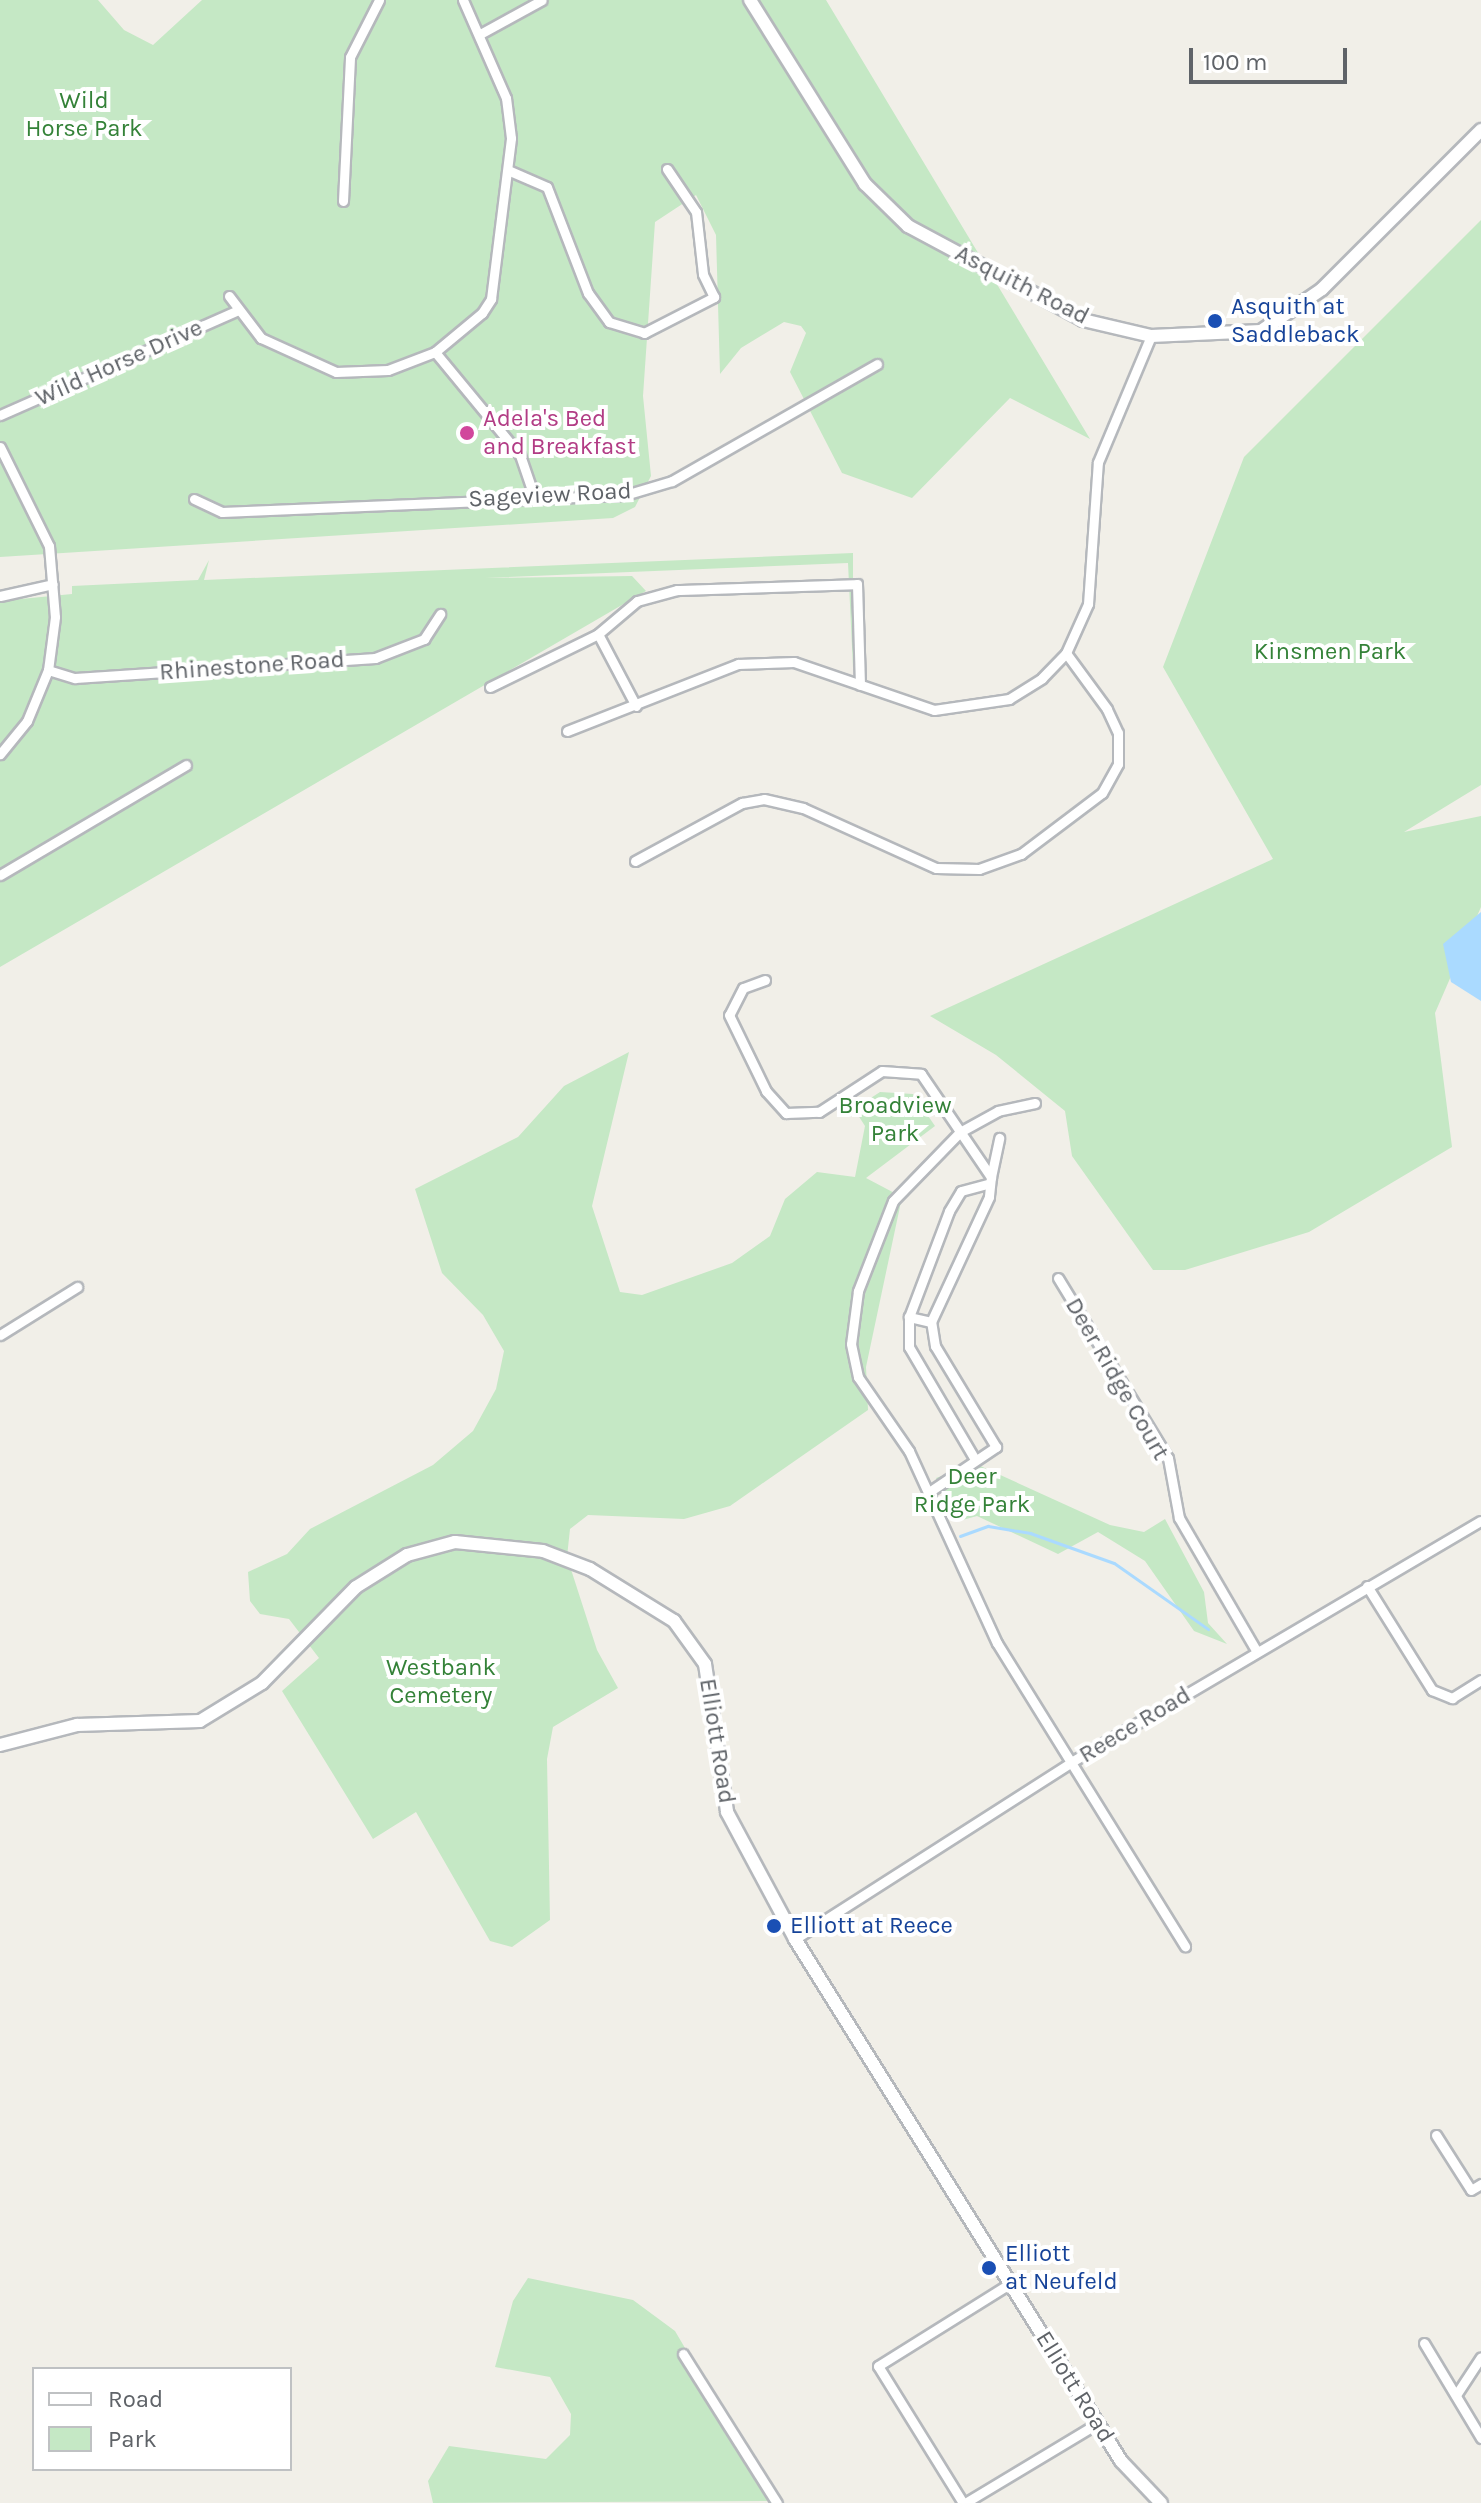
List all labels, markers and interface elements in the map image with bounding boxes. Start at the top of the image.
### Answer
scale bar [1193,32,1351,82]
text: 100 m [1203,48,1268,76]
park label: Wild Horse Park [25,87,143,143]
street label: Asquith Road [950,239,1094,331]
place label: Asquith at Saddleback [1231,293,1360,349]
marker: Asquith at Saddleback [1206,312,1224,330]
street label: Wild Horse Drive [31,313,207,413]
place label: Adela's Bed and Breakfast [483,405,636,461]
marker: Adela's Bed and Breakfast [458,424,476,442]
street label: Sageview Road [468,476,632,514]
park label: Kinsmen Park [1254,638,1406,666]
street label: Rhinestone Road [158,645,346,687]
park label: Broadview Park [838,1092,952,1148]
street label: Deer Ridge Court [1059,1293,1175,1465]
park label: Deer Ridge Park [914,1463,1030,1519]
park label: Westbank Cemetery [386,1654,496,1710]
street label: Elliott Road [693,1676,741,1806]
street label: Reece Road [1074,1680,1196,1770]
place label: Elliott at Reece [790,1912,953,1940]
marker: Elliott at Reece [765,1917,783,1935]
place label: Elliott at Neufeld [1005,2240,1118,2296]
marker: Elliott at Neufeld [980,2259,998,2277]
street label: Elliott Road [1029,2326,1121,2448]
legend [32,2367,292,2471]
text: Road [108,2385,163,2413]
text: Park [108,2425,157,2453]

